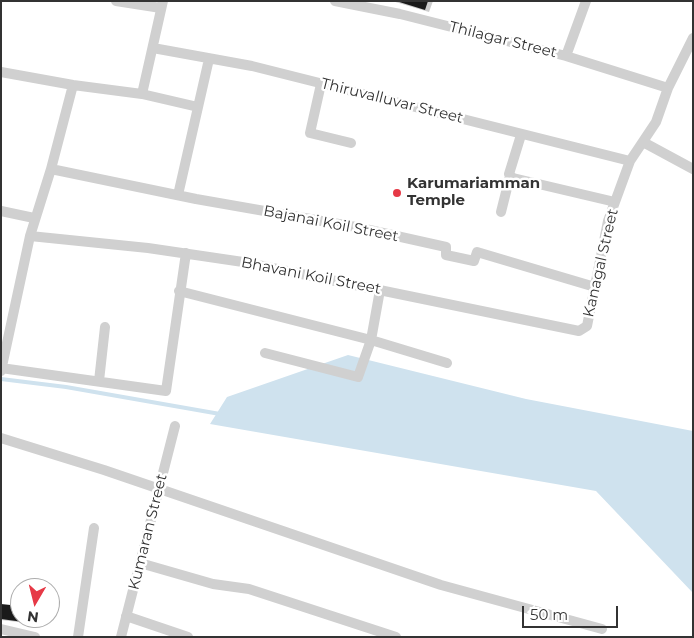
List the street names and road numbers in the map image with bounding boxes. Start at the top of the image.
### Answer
street label: Thilagar Street [447,18,559,62]
street label: Thiruvalluvar Street [319,75,465,127]
street label: Bajanai Koil Street [262,202,400,246]
street label: Kanagal Street [580,207,622,319]
street label: Bhavani Koil Street [240,254,382,298]
street label: Kumaran Street [125,472,171,592]

